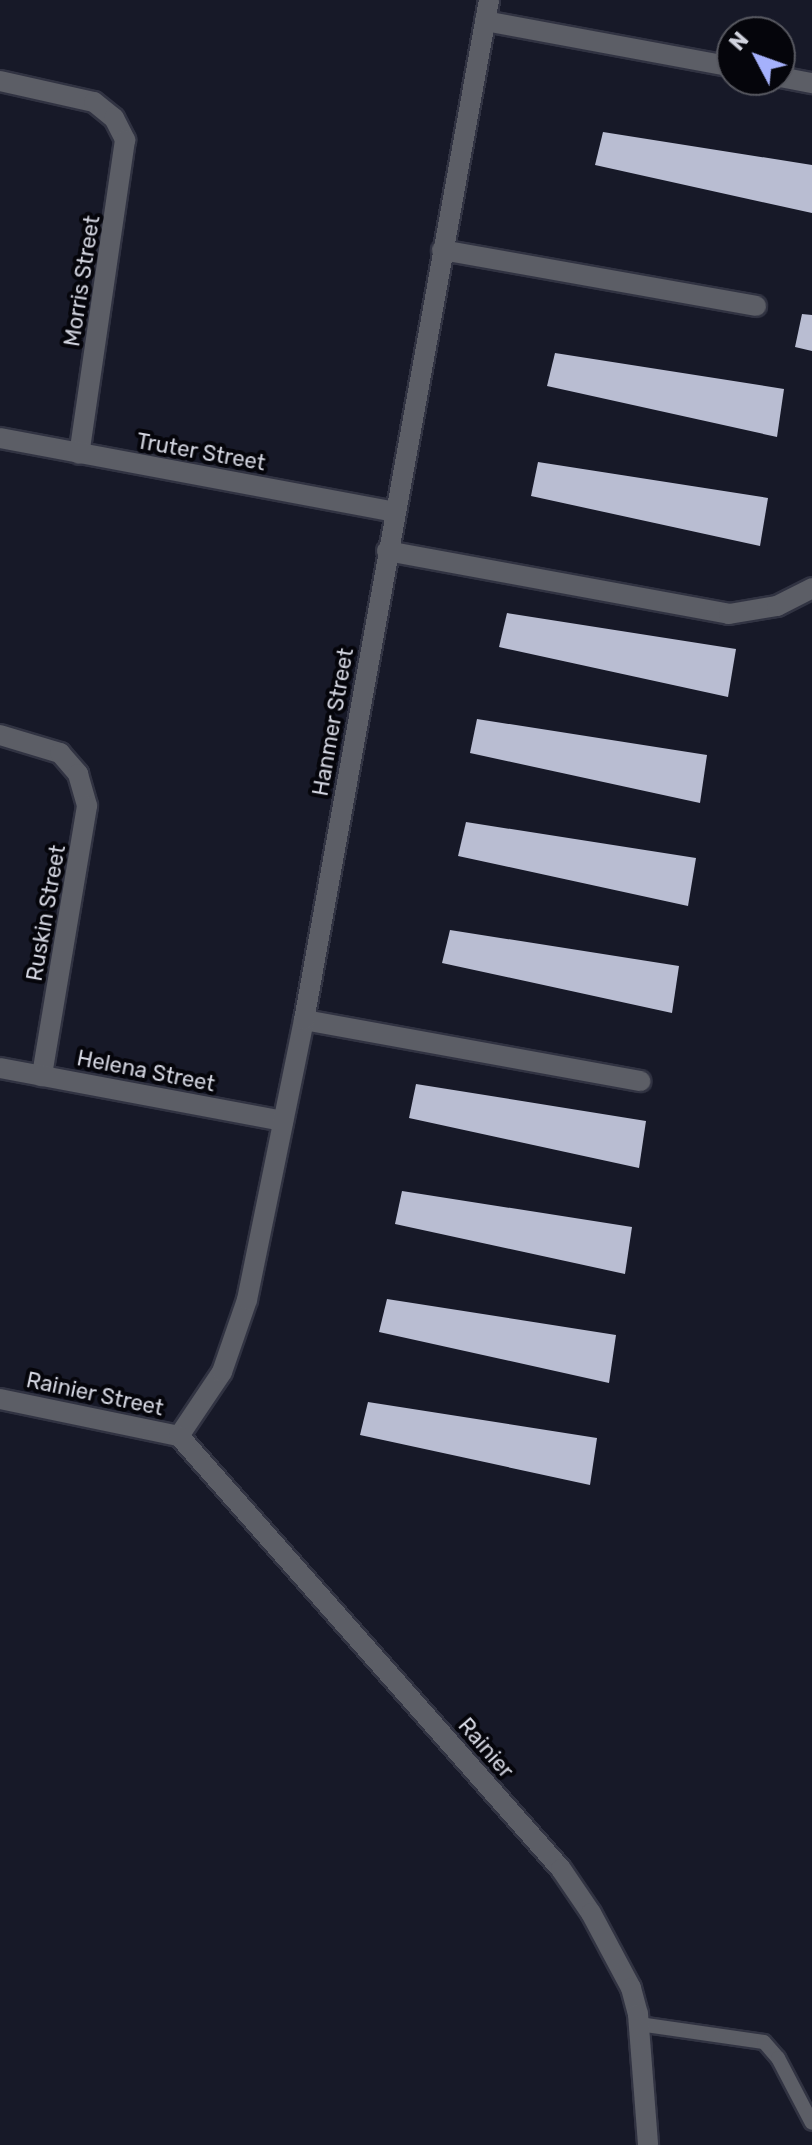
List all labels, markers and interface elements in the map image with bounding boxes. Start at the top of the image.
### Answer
north arrow [716,16,796,96]
text: N [724,26,754,56]
street label: Morris Street [59,214,105,348]
street label: Truter Street [134,428,268,476]
street label: Hanmer Street [307,646,359,798]
street label: Ruskin Street [21,843,71,983]
street label: Helena Street [75,1045,217,1097]
street label: Rainier Street [24,1367,166,1421]
street label: Rainier [453,1712,519,1784]

